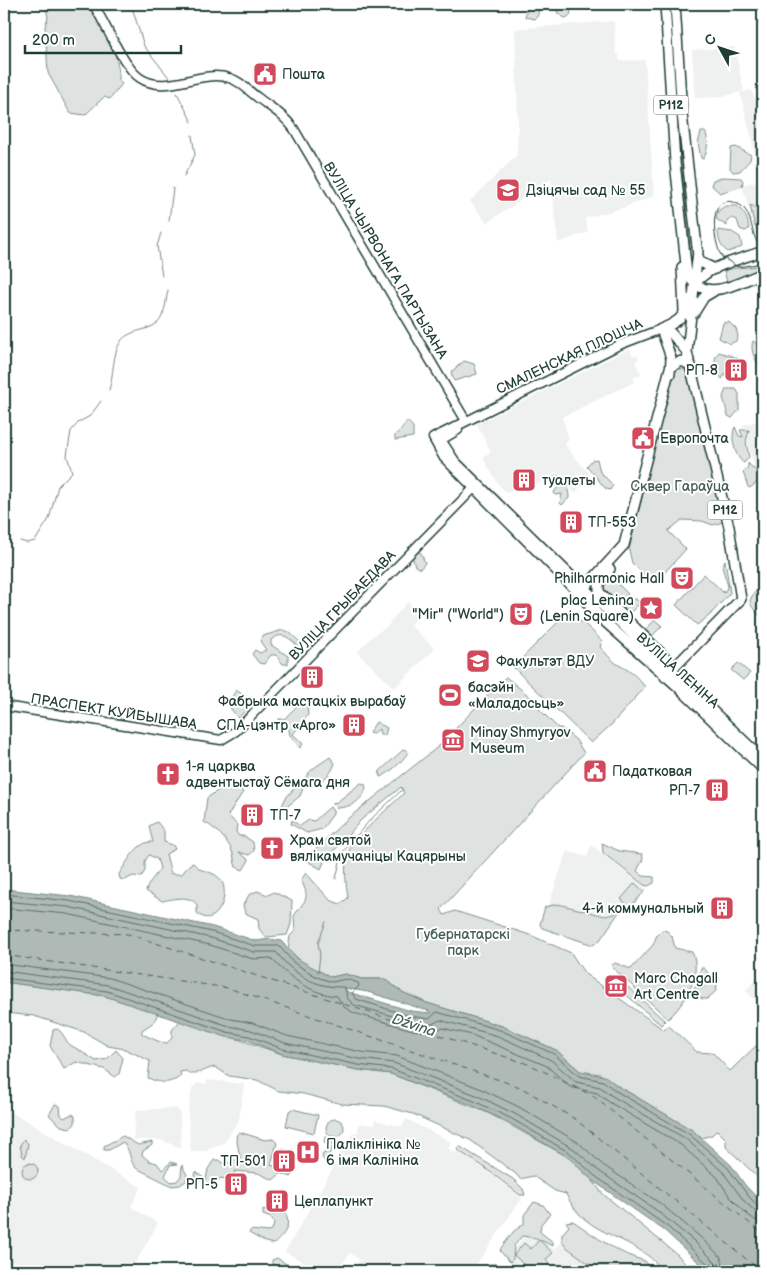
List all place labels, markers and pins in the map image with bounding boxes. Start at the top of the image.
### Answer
public building icon: Пошта [252,61,278,87]
place label: Пошта [282,66,326,83]
school or university icon: Дзіцячы сад № 55 [495,177,521,203]
place label: Дзіцячы сад № 55 [526,182,645,199]
building icon: РП-8 [723,357,749,383]
place label: РП-8 [685,362,718,379]
public building icon: Европочта [630,425,656,451]
place label: Европочта [660,430,730,447]
building icon: туалеты [511,467,537,493]
place label: туалеты [542,472,596,489]
building icon: ТП-553 [558,509,584,535]
place label: ТП-553 [588,514,636,531]
theatre icon: Philharmonic Hall [669,565,695,591]
place label: Philharmonic Hall [554,570,664,587]
place label: plac Lenina (Lenin Square) [540,592,634,625]
place icon: plac Lenina (Lenin Square) [638,595,664,621]
theatre icon: "Mir" ("World") [508,601,534,627]
place label: "Mir" ("World") [412,606,504,623]
school or university icon: Факультэт ВДУ [465,648,491,674]
place label: Факультэт ВДУ [496,653,594,670]
building icon: Фабрыка мастацкіх вырабаў [299,664,325,690]
place label: басэйн «Маладосьць» [468,679,564,712]
sports icon: басэйн «Маладосьць» [437,682,463,708]
place label: Фабрыка мастацкіх вырабаў [218,693,407,710]
building icon: СПА-цэнтр «Арго» [341,712,367,738]
place label: СПА-цэнтр «Арго» [217,717,336,734]
place label: Minay Shmyryov Museum [470,724,571,757]
museum icon: Minay Shmyryov Museum [440,727,466,753]
place label: 1-я царква адвентыстаў Сёмага дня [186,758,350,791]
public building icon: Падатковая [582,758,608,784]
church icon: 1-я царква адвентыстаў Сёмага дня [155,761,181,787]
place label: Падатковая [612,763,692,780]
building icon: РП-7 [704,777,730,803]
place label: РП-7 [669,782,700,799]
building icon: ТП-7 [239,802,265,828]
place label: ТП-7 [270,807,301,824]
place label: Храм святой вялікамучаніцы Кацярыны [290,832,466,865]
church icon: Храм святой вялікамучаніцы Кацярыны [259,835,285,861]
building icon: 4-й коммунальный [709,895,735,921]
place label: 4-й коммунальный [582,900,704,917]
place label: Marc Chagall Art Centre [634,970,718,1003]
museum icon: Marc Chagall Art Centre [603,973,629,999]
place label: Паліклініка № 6 імя Калініна [326,1136,421,1169]
hospital icon: Паліклініка № 6 імя Калініна [295,1139,321,1165]
building icon: ТП-501 [271,1148,297,1174]
place label: ТП-501 [221,1153,266,1170]
building icon: РП-5 [223,1171,249,1197]
place label: РП-5 [186,1176,218,1193]
building icon: Цеплапункт [264,1188,290,1214]
place label: Цеплапункт [294,1193,374,1210]

